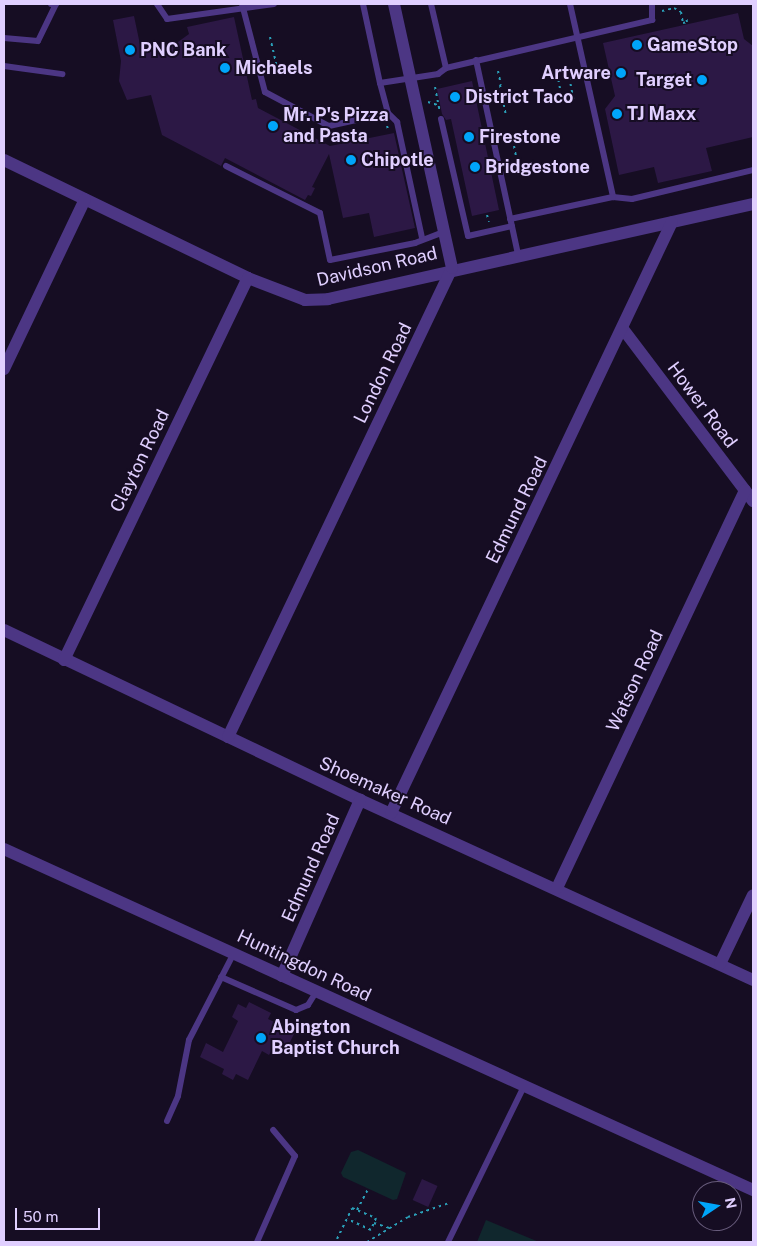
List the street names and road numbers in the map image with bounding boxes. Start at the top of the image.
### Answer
street label: Davidson Road [315,243,439,291]
street label: London Road [349,319,417,427]
street label: Hower Road [663,358,741,452]
street label: Clayton Road [106,406,174,516]
street label: Edmund Road [482,453,552,567]
street label: Watson Road [602,627,668,735]
street label: Shoemaker Road [316,752,454,830]
street label: Edmund Road [278,811,344,925]
street label: Huntingdon Road [233,925,375,1007]

